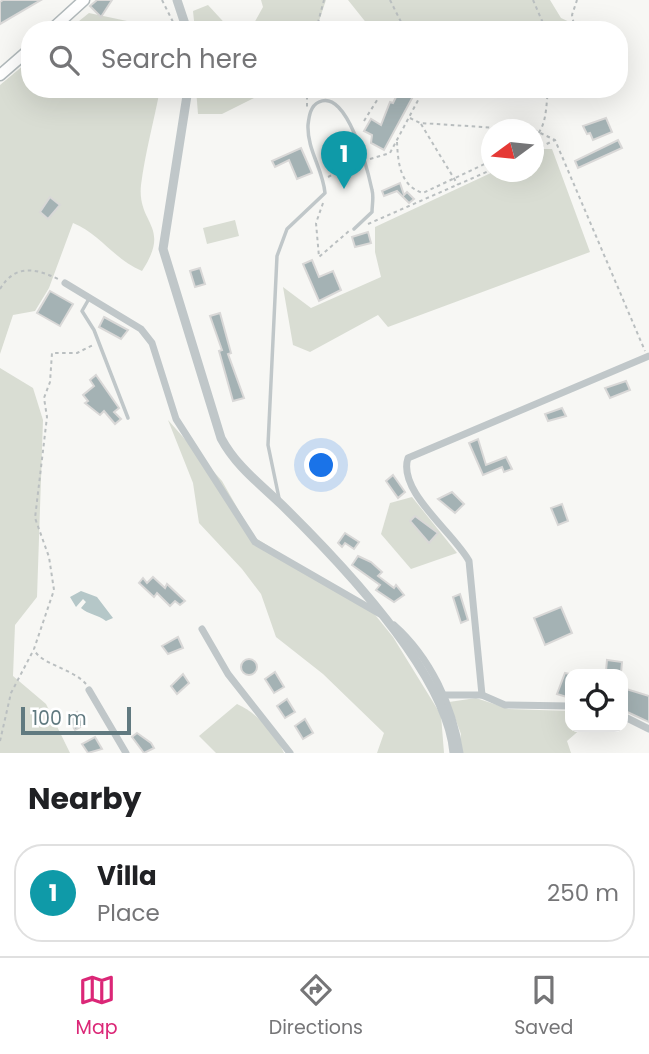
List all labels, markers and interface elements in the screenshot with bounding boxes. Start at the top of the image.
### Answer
search box [21,21,628,98]
icon: search [45,41,83,79]
text: Search here [101,41,258,77]
north arrow [481,119,544,182]
pin: 1 [321,131,367,189]
your location [304,448,338,482]
map controls [565,669,628,732]
button: locate [565,669,628,732]
scale bar [21,704,131,736]
text: 100 m [32,705,87,732]
text: Nearby [28,777,142,820]
text: Villa [97,858,157,894]
text: 1 [49,877,57,909]
text: 250 m [547,877,619,909]
text: Place [97,897,160,929]
tab: Map [76,971,118,1042]
tab: Directions [269,971,363,1042]
tab: Saved [514,971,573,1042]

